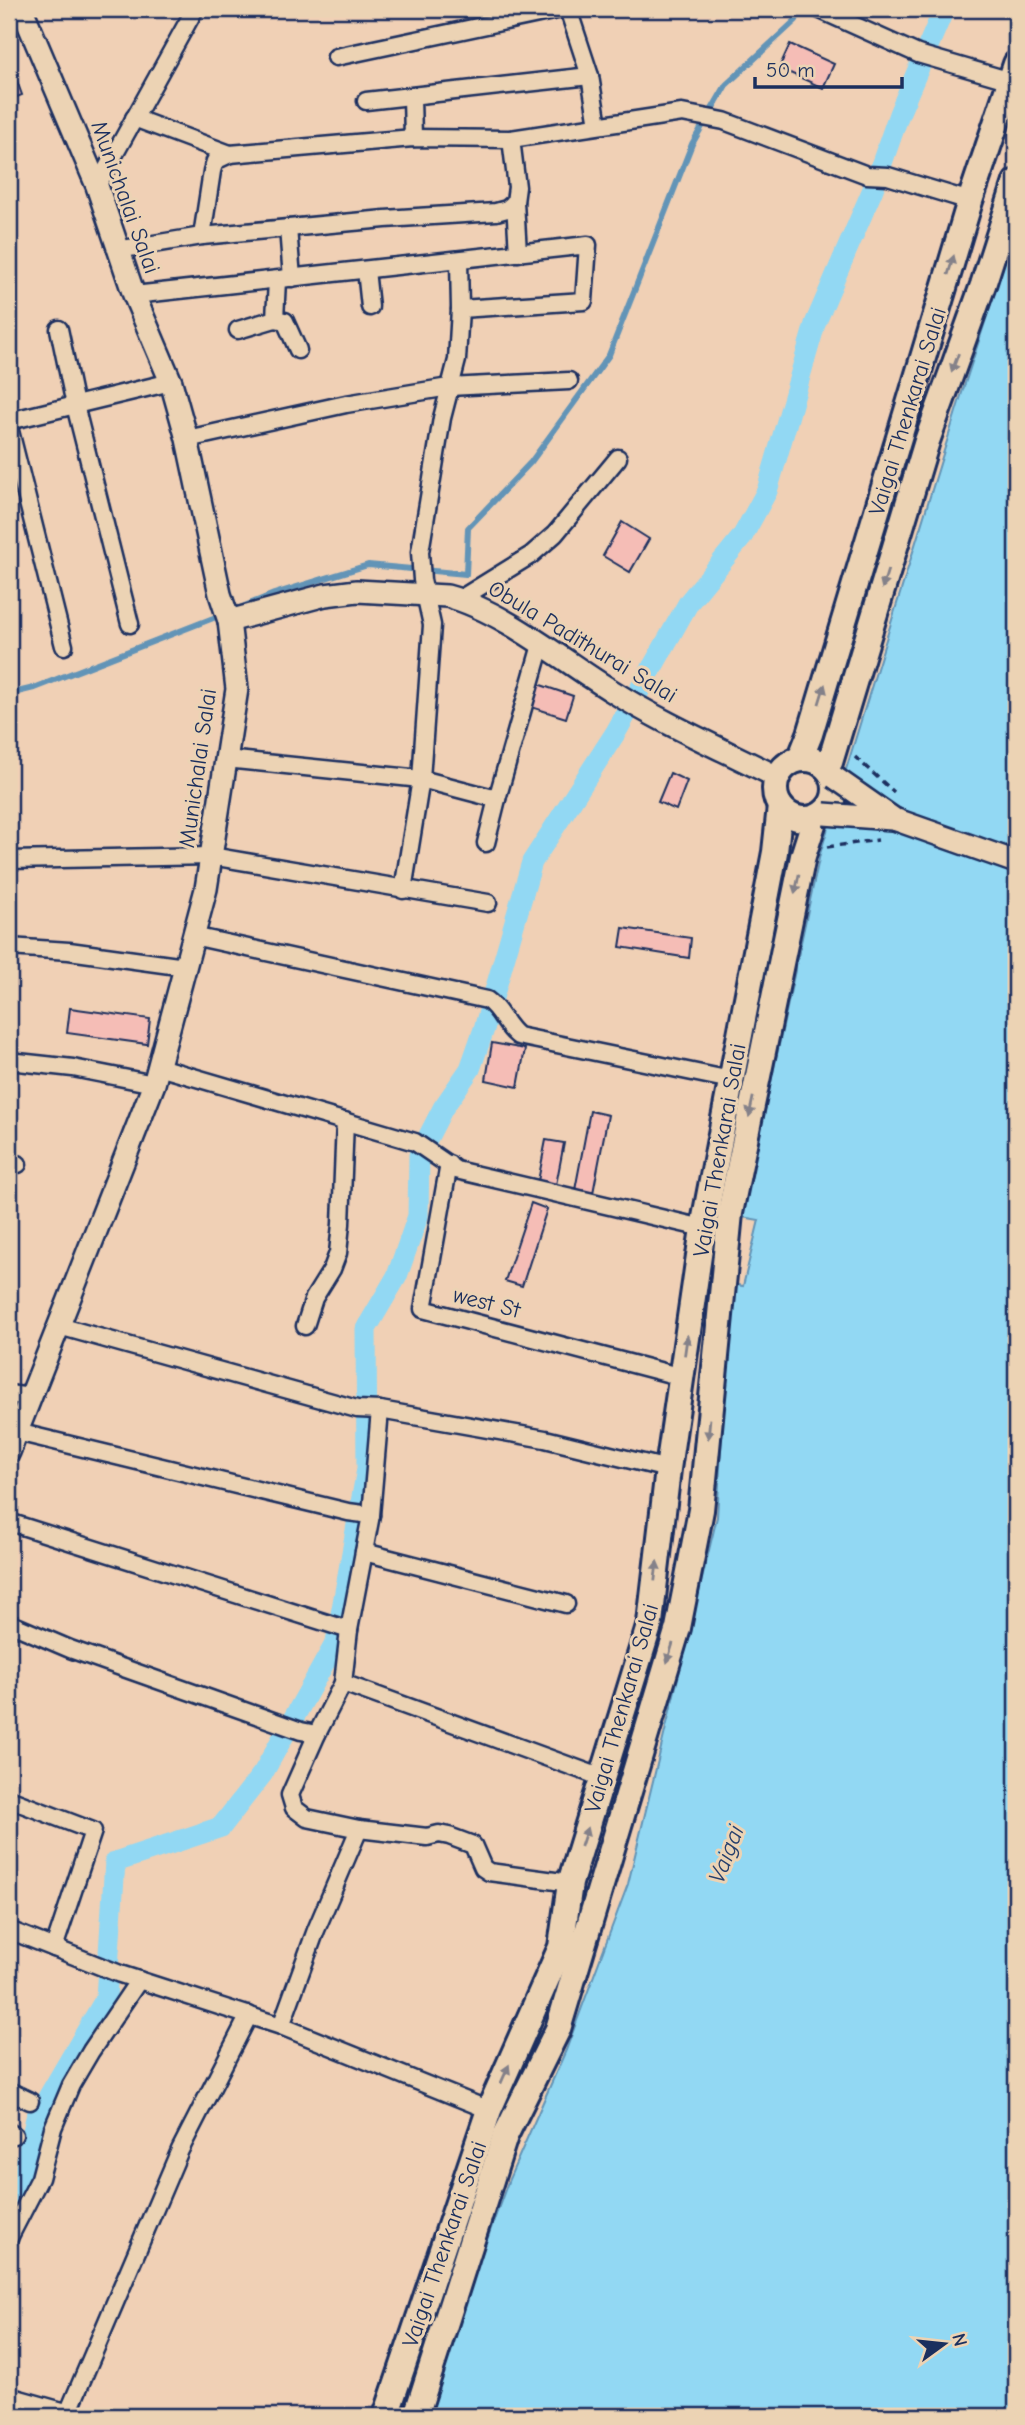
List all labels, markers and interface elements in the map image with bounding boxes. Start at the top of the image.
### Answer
scale bar [755,46,902,90]
text: 50 m [766,58,815,82]
street label: Munichalai Salai [85,117,166,277]
one-way arrow [946,255,956,276]
street label: Vaigai Thenkarai Salai [863,304,952,519]
one-way arrow [949,353,960,374]
one-way arrow [879,569,889,590]
street label: Obula Padithurai Salai [483,574,682,708]
one-way arrow [817,684,827,705]
street label: Munichalai Salai [173,687,222,850]
one-way arrow [792,873,803,895]
street label: Vaigai Thenkarai Salai [687,1041,752,1259]
one-way arrow [746,1096,757,1118]
street label: west St [451,1281,524,1324]
one-way arrow [681,1334,692,1356]
one-way arrow [703,1418,714,1440]
one-way arrow [650,1560,661,1582]
street label: Vaigai Thenkarai Salai [579,1600,664,1816]
one-way arrow [665,1643,675,1664]
water label: Vaigai [702,1820,750,1887]
one-way arrow [580,1826,590,1847]
one-way arrow [500,2064,511,2085]
street label: Vaigai Thenkarai Salai [396,2137,492,2351]
north arrow [909,2310,979,2380]
text: N [947,2331,972,2349]

